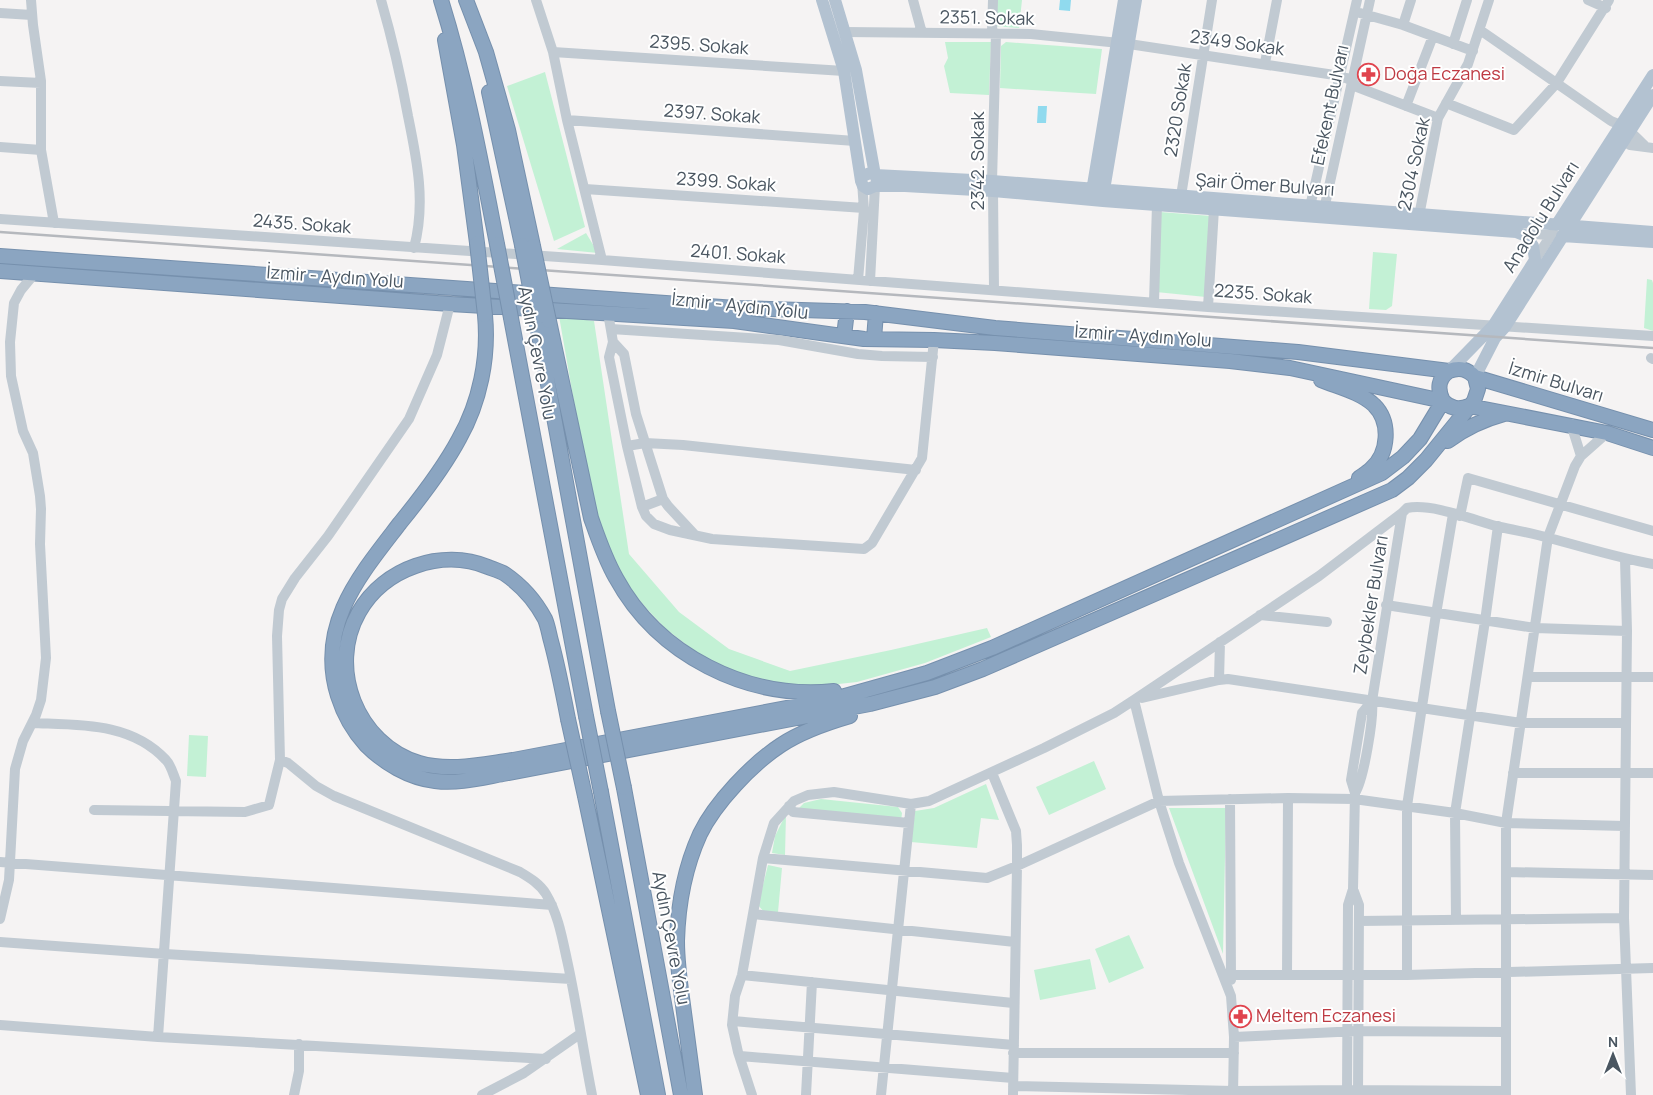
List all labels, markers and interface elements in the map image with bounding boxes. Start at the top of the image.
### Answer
street label: 2351. Sokak [939,4,1036,30]
street label: 2349 Sokak [1188,24,1287,61]
street label: 2395. Sokak [649,29,751,60]
street label: Efekent Bulvarı [1305,42,1353,167]
street label: 2320 Sokak [1158,60,1196,158]
place label: Doğa Eczanesi [1384,61,1505,85]
pharmacy icon: Doğa Eczanesi [1356,62,1380,86]
street label: 2397. Sokak [663,98,762,128]
street label: 2342. Sokak [965,111,989,210]
street label: 2304 Sokak [1391,114,1435,213]
street label: Anadolu Bulvarı [1496,156,1584,277]
street label: 2399. Sokak [675,166,778,197]
street label: Şair Ömer Bulvarı [1195,167,1335,201]
street label: 2435. Sokak [252,208,353,238]
street label: 2401. Sokak [690,238,788,268]
street label: İzmir - Aydın Yolu [266,259,404,293]
street label: 2235. Sokak [1213,278,1314,308]
street label: Aydın Çevre Yolu [513,284,563,422]
street label: İzmir - Aydın Yolu [671,286,810,324]
street label: İzmir - Aydın Yolu [1074,318,1212,352]
street label: İzmir Bulvarı [1506,355,1607,407]
street label: Zeybekler Bulvarı [1347,533,1393,676]
street label: Aydın Çevre Yolu [647,869,697,1007]
place label: Meltem Eczanesi [1256,1003,1396,1027]
pharmacy icon: Meltem Eczanesi [1228,1004,1252,1028]
north arrow [1588,1030,1638,1080]
text: N [1608,1032,1618,1051]

